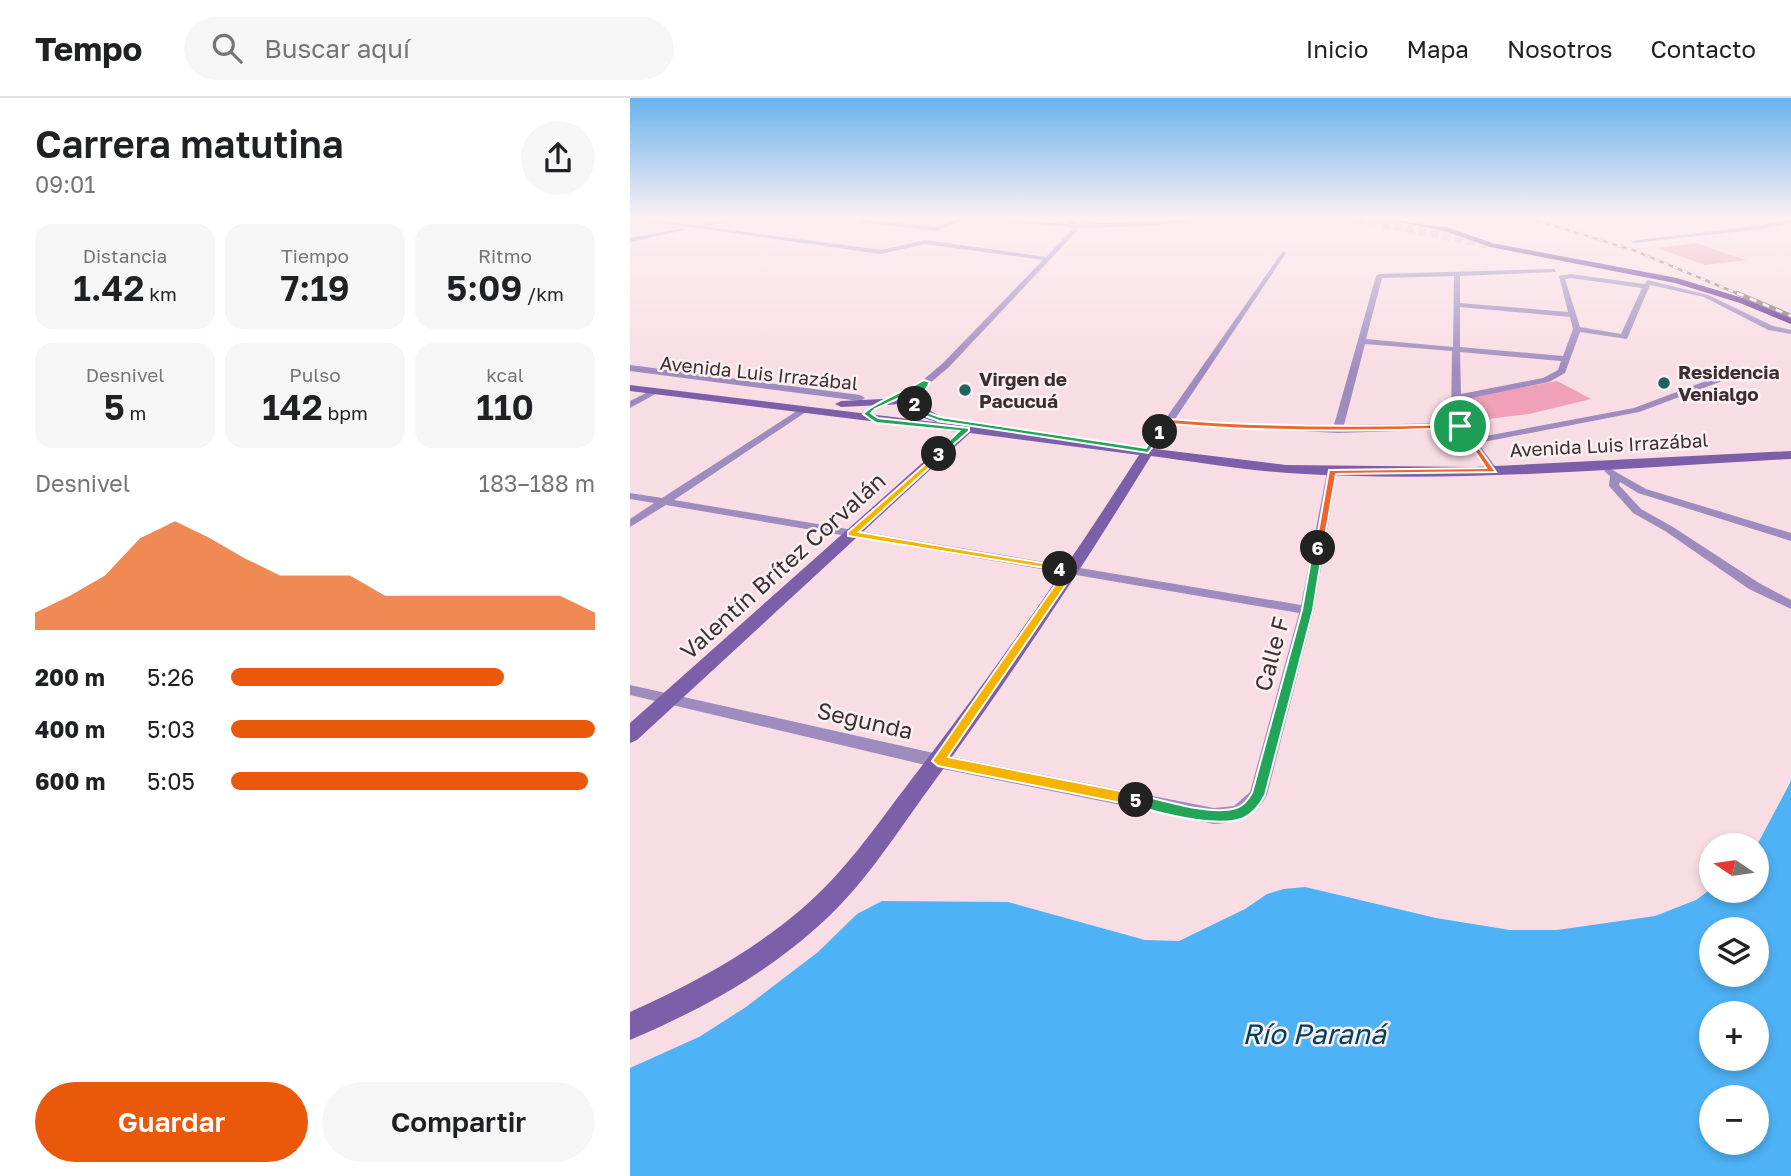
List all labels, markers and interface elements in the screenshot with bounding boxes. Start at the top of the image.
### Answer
search box [184,17,674,80]
text: Tempo [35,29,142,68]
icon: search [208,29,246,67]
text: Buscar aquí [264,33,410,64]
text: Inicio [1306,34,1368,63]
text: Mapa [1406,34,1469,63]
text: Nosotros [1507,34,1613,63]
text: Contacto [1651,34,1756,63]
text: Carrera matutina [35,121,344,166]
button: share [521,121,595,195]
text: 09:01 [35,170,96,198]
text: Distancia [83,244,167,267]
text: Tiempo [281,244,349,267]
text: Ritmo [478,244,532,267]
text: 1.42 [73,267,145,309]
text: 7:19 [280,267,350,309]
text: 5:09 [446,267,522,309]
text: km [145,282,177,305]
text: /km [522,282,564,305]
street label: Avenida Luis Irrazábal [659,351,859,394]
place label: Residencia Venialgo [1678,360,1780,405]
text: Desnivel [86,363,164,386]
text: Pulso [289,363,341,386]
text: kcal [486,363,524,386]
place label: Virgen de Pacucuá [979,367,1067,412]
marker: Residencia Venialgo [1656,375,1672,391]
marker: Virgen de Pacucuá [957,382,973,398]
text: 5 [104,386,125,428]
text: 142 [262,386,323,428]
text: 110 [476,386,534,428]
pin: 2 [898,386,932,422]
text: 2 [909,392,920,415]
pin [1430,396,1490,456]
text: m [125,401,146,424]
text: bpm [323,401,368,424]
icon: arrive [1441,407,1479,445]
pin: 1 [1142,414,1178,450]
text: 1 [1155,420,1164,443]
street label: Avenida Luis Irrazábal [1509,428,1709,461]
pin: 3 [922,436,956,472]
text: 3 [933,442,944,465]
street label: Valentín Brítez Corvalán [674,466,891,665]
text: Desnivel [35,469,130,497]
text: 183–188 m [479,469,595,497]
pin: 6 [1300,531,1336,566]
text: 6 [1311,536,1324,559]
pin: 4 [1042,552,1078,587]
text: 4 [1054,557,1065,580]
street label: Calle F [1248,613,1294,694]
text: 200 m [35,663,105,691]
text: 5:26 [147,663,195,691]
street label: Segunda [815,695,916,745]
text: 400 m [35,715,105,743]
text: 5:03 [147,715,195,743]
text: 600 m [35,767,105,795]
text: 5:05 [147,767,195,795]
pin: 5 [1119,782,1154,818]
text: 5 [1130,788,1141,811]
north arrow [1699,833,1769,903]
map controls [1699,833,1769,1155]
button: layers [1699,917,1769,987]
button: + [1699,1001,1769,1071]
water label: Río Paraná [1242,1017,1389,1050]
button: Guardar [35,1082,308,1162]
button: Compartir [322,1082,595,1162]
button: − [1699,1085,1769,1155]

